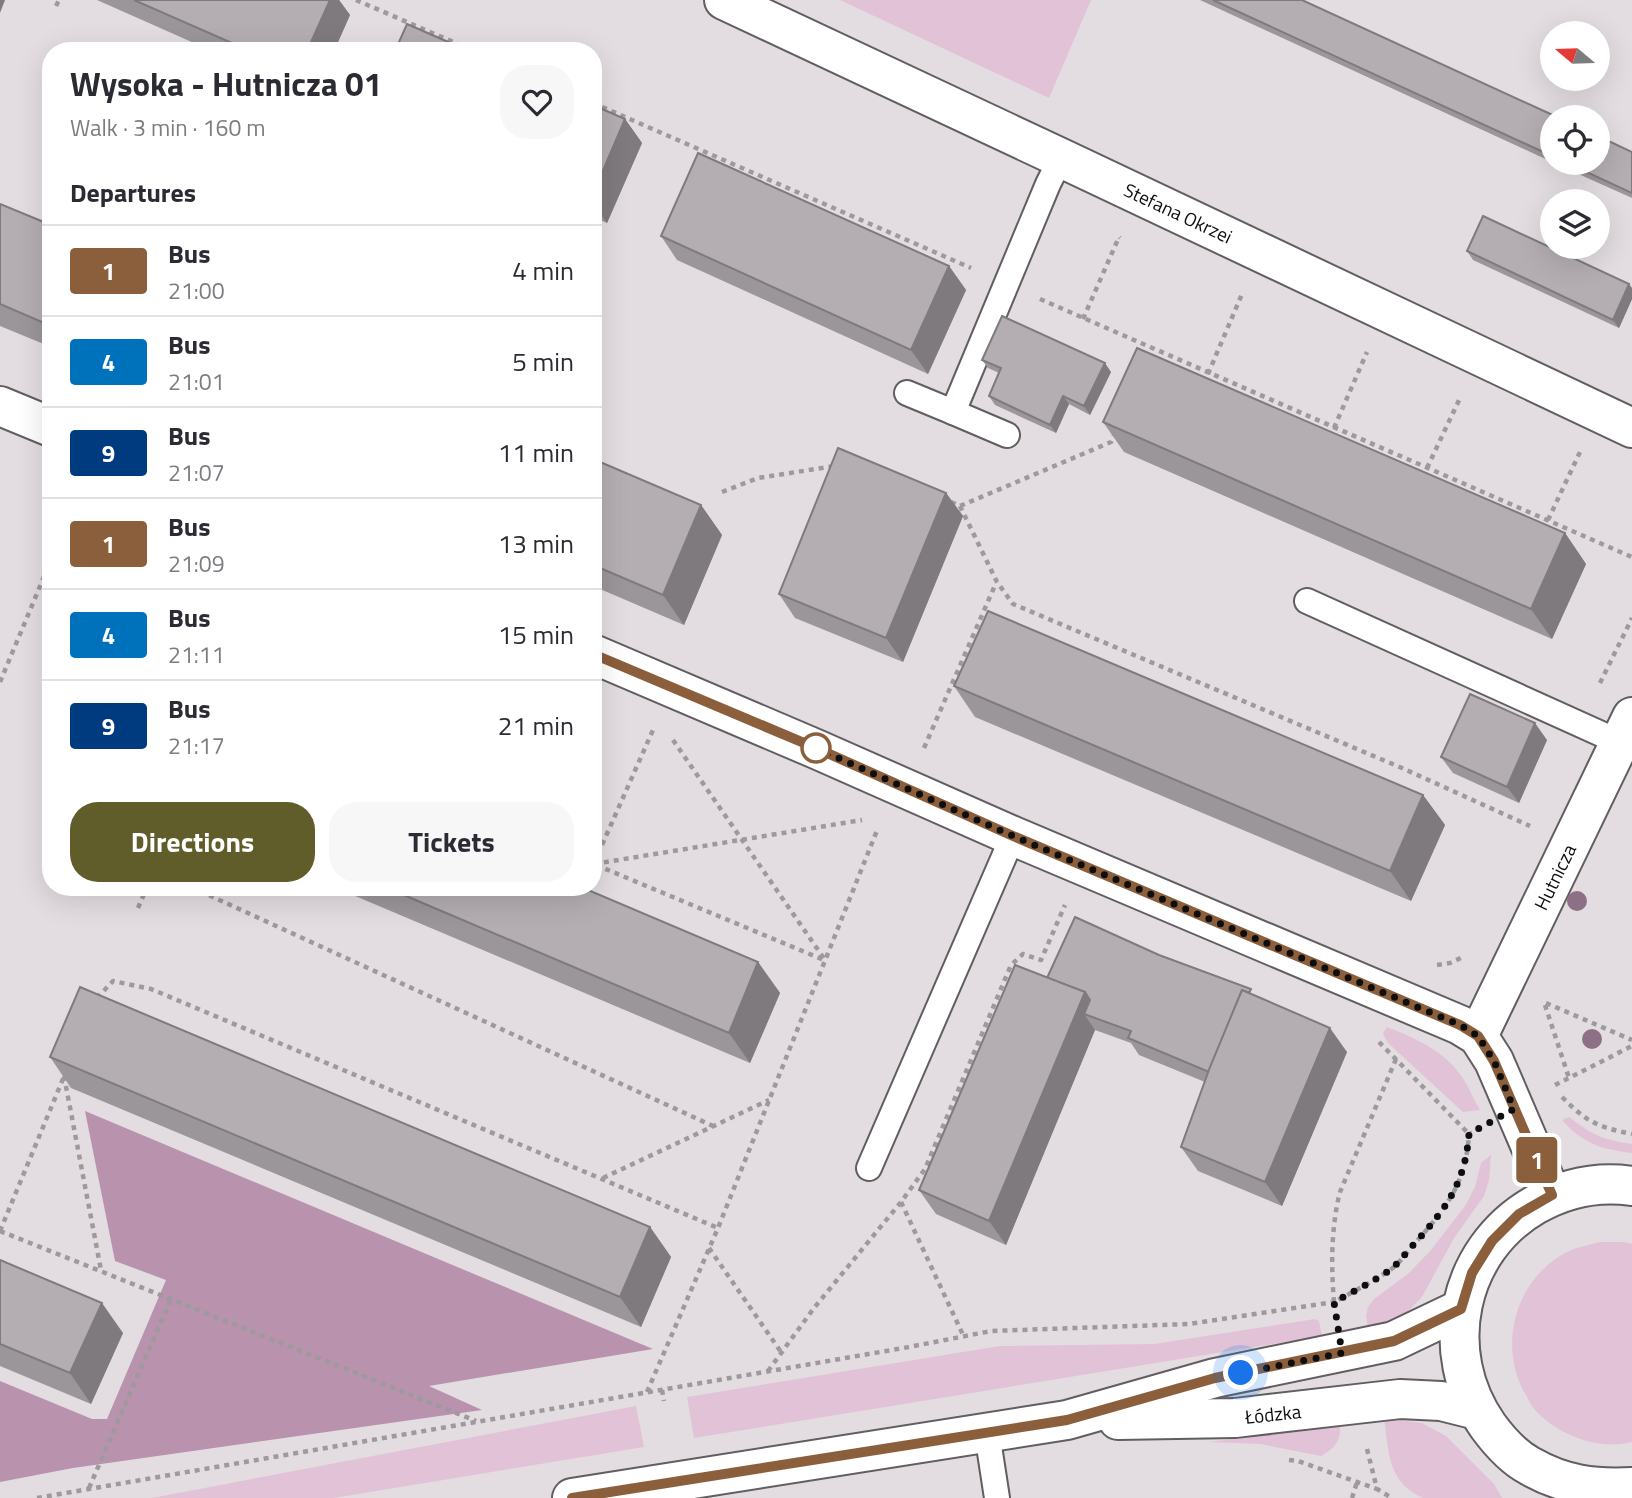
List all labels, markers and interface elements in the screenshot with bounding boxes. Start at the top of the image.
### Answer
north arrow [1540,21,1610,91]
map controls [1540,21,1610,259]
text: Wysoka - Hutnicza 01 [70,59,382,109]
button: heart [500,65,574,139]
button: locate [1540,105,1610,175]
text: Walk · 3 min · 160 m [70,110,266,145]
text: Departures [70,173,196,212]
street label: Stefana Okrzei [1119,175,1237,250]
button: layers [1540,189,1610,259]
text: Bus [168,234,210,273]
text: 4 min [512,251,574,290]
text: 1 [102,253,115,289]
text: 21:00 [168,273,225,308]
text: Bus [168,325,210,364]
text: 5 min [512,342,574,381]
text: 4 [102,344,115,380]
text: 21:01 [168,364,225,399]
text: Bus [168,416,210,455]
text: 11 min [498,433,574,472]
text: 9 [102,435,115,471]
text: 21:07 [168,455,225,490]
text: Bus [168,507,210,546]
text: 13 min [498,524,574,563]
text: 1 [102,526,115,562]
text: 21:09 [168,546,225,581]
text: Bus [168,598,210,637]
text: 15 min [498,615,574,654]
text: 4 [102,617,115,653]
text: 21:11 [168,637,225,672]
text: Bus [168,689,210,728]
text: 21 min [498,706,574,745]
text: 9 [102,708,115,744]
text: 21:17 [168,728,225,763]
unlabelled marker [801,733,831,763]
button: Directions [70,802,315,882]
button: Tickets [329,802,574,882]
street label: Hutnicza [1526,838,1583,915]
line badge: 1 [1514,1137,1560,1183]
text: 1 [1530,1142,1544,1178]
your location [1223,1355,1258,1390]
street label: Łódzka [1242,1396,1303,1431]

